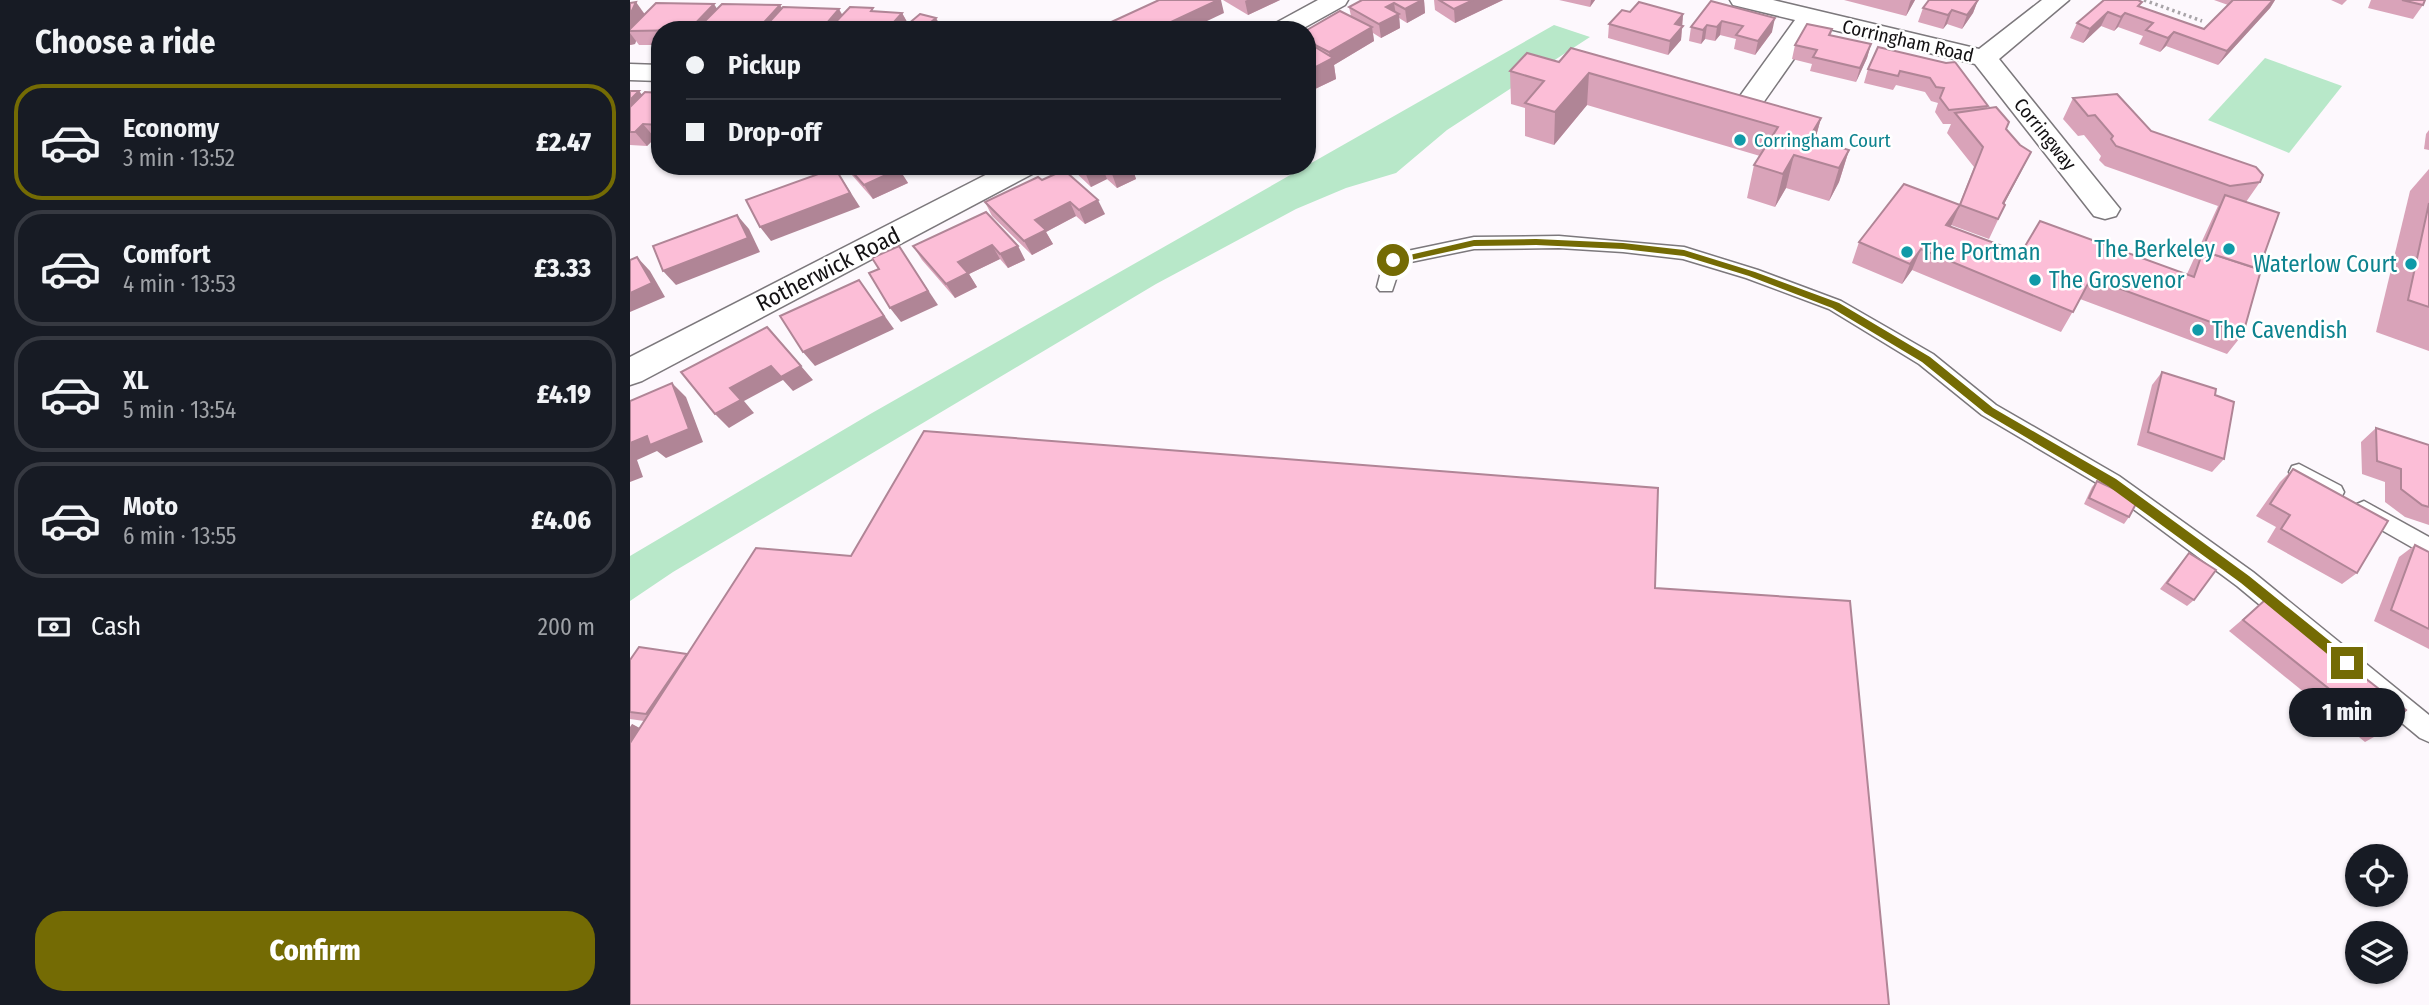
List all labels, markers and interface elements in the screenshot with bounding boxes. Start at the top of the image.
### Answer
street label: Corringham Road [1840,15,1976,67]
text: Choose a ride [35,23,216,61]
text: Pickup [728,50,801,81]
street label: Corringway [2009,93,2081,175]
icon: car [39,111,102,174]
text: Economy [123,113,219,144]
text: Drop-off [728,117,821,148]
text: £2.47 [536,127,591,158]
place label: Corringham Court [1754,129,1891,152]
marker: Corringham Court [1732,132,1748,148]
text: 3 min · 13:52 [123,144,235,172]
street label: Rotherwick Road [751,221,905,317]
place label: The Berkeley [2094,235,2216,263]
icon: car [39,237,102,300]
place label: The Portman [1921,238,2041,266]
text: Comfort [123,239,211,270]
marker: The Berkeley [2221,241,2237,257]
route start [1377,244,1409,276]
marker: The Portman [1899,244,1915,260]
place label: Waterlow Court [2253,250,2397,278]
text: £3.33 [534,253,591,284]
marker: Waterlow Court [2403,256,2419,272]
place label: The Grosvenor [2049,266,2184,294]
text: 4 min · 13:53 [123,270,236,298]
marker: The Grosvenor [2027,272,2043,288]
place label: The Cavendish [2212,316,2348,344]
marker: The Cavendish [2190,322,2206,338]
icon: car [39,363,102,426]
text: XL [123,365,149,396]
text: £4.19 [537,379,591,410]
text: 5 min · 13:54 [123,396,236,424]
icon: car [39,489,102,552]
text: Moto [123,491,178,522]
text: £4.06 [531,505,591,536]
text: 6 min · 13:55 [123,522,236,550]
icon: cash [35,608,73,646]
text: Cash [91,611,141,642]
text: 200 m [538,613,595,641]
route end [2331,647,2363,679]
callout: 1 min [2289,688,2405,736]
text: 1 min [2322,698,2372,726]
map controls [2345,844,2408,984]
button: locate [2345,844,2408,907]
button: Confirm [35,911,595,991]
button: layers [2345,921,2408,984]

